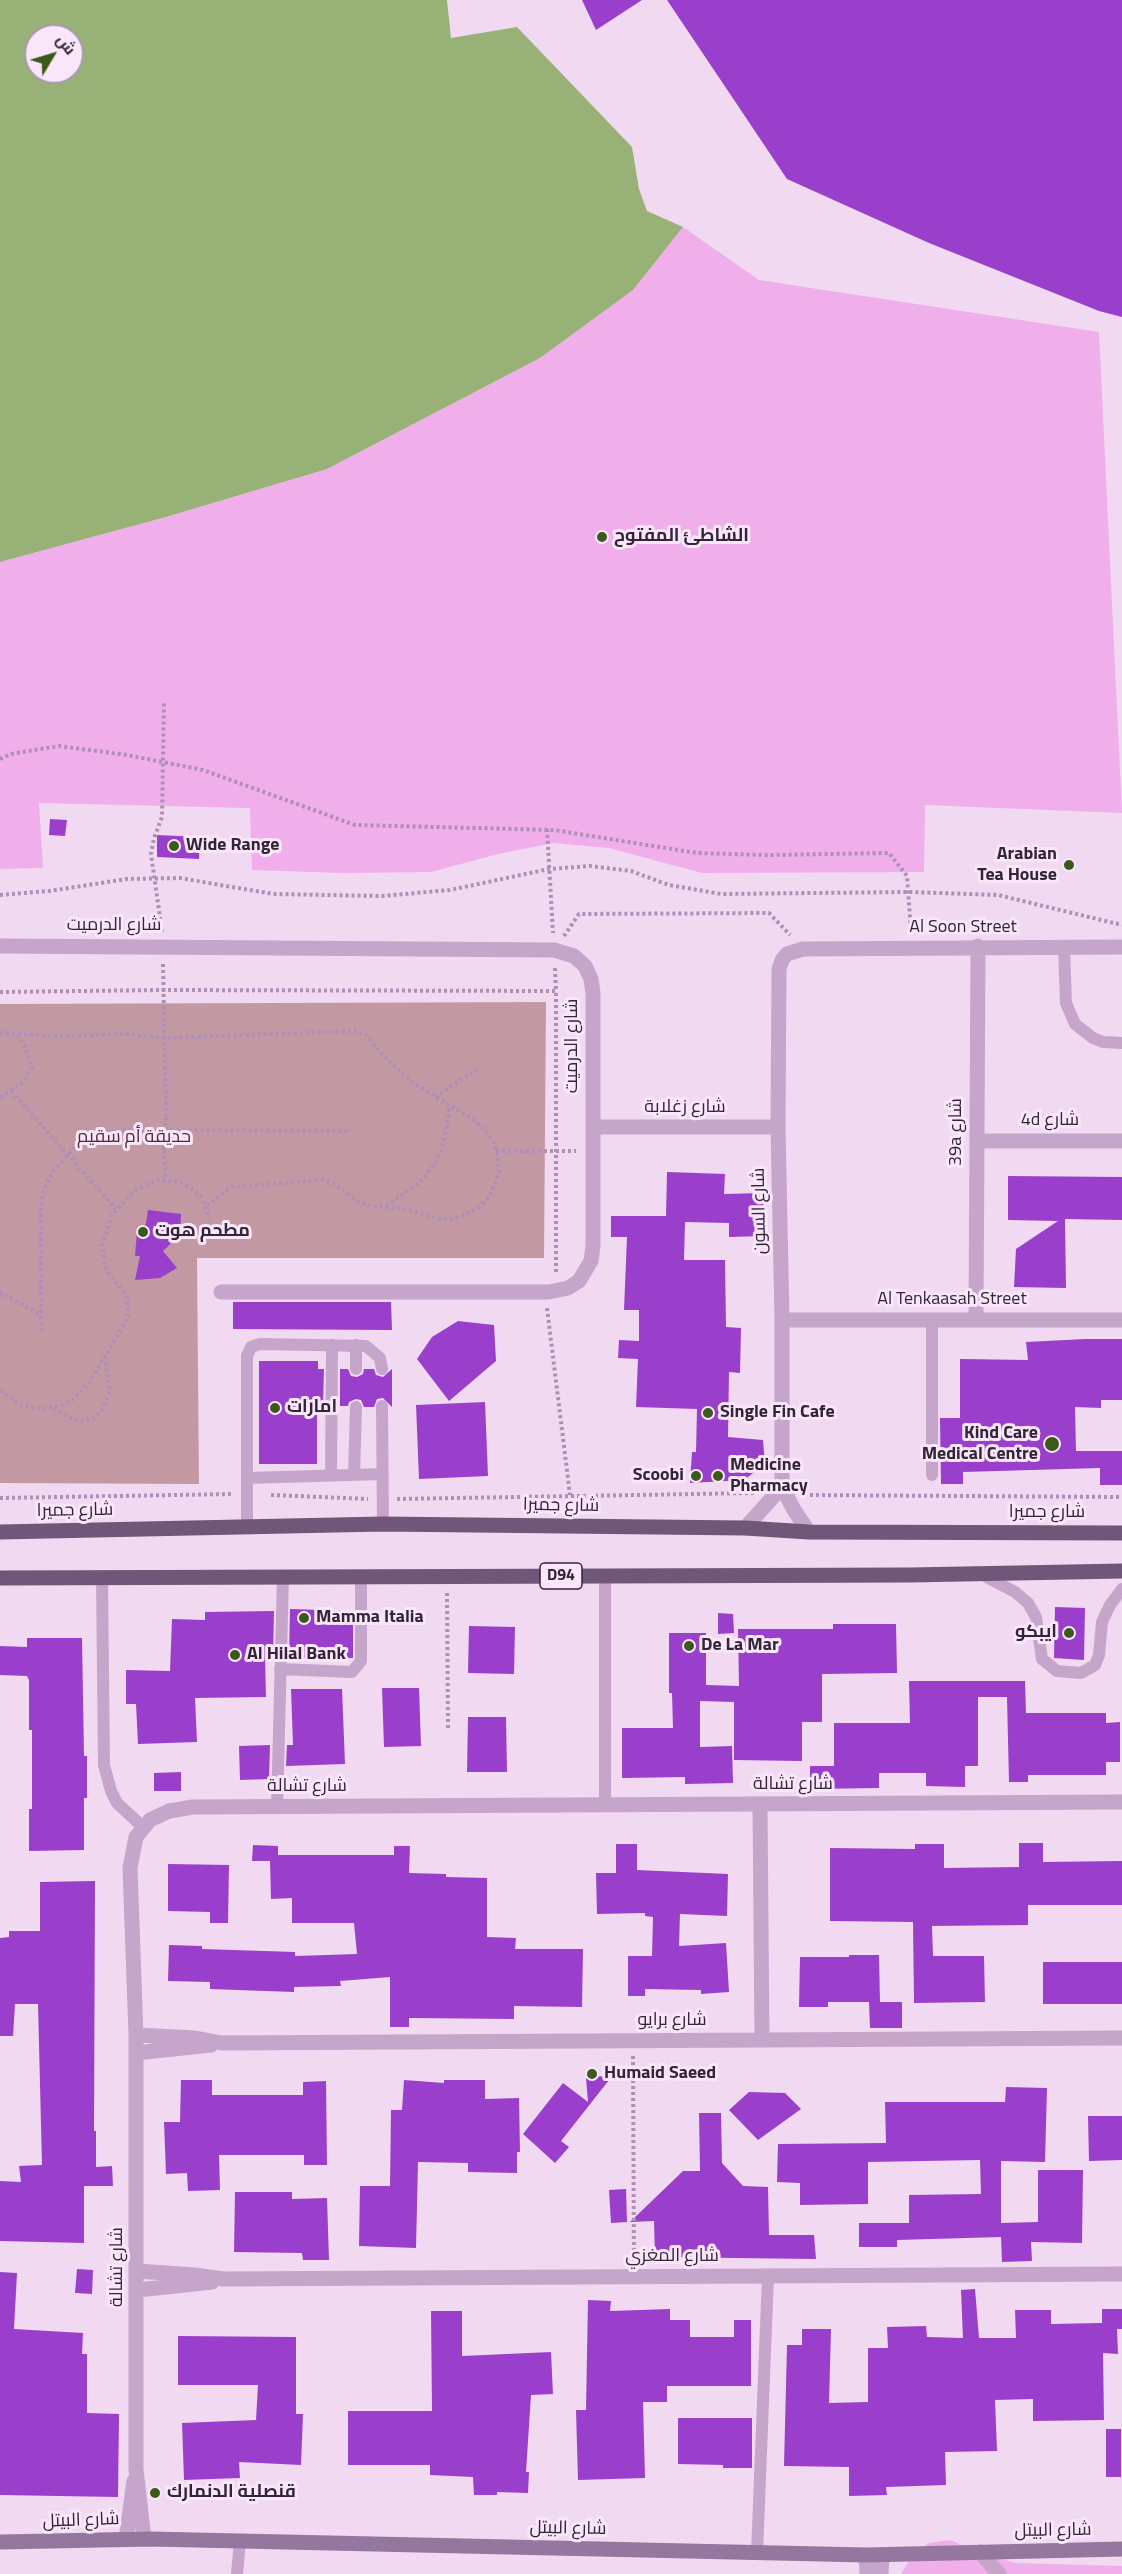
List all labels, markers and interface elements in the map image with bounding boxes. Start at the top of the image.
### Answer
north arrow [24,24,84,84]
text: ش [51,29,82,60]
place label: الشاطئ المفتوح [614,526,749,548]
marker: الشاطئ المفتوح [595,530,609,544]
place label: Wide Range [186,835,279,857]
marker: Wide Range [167,839,181,853]
place label: Arabian Tea House [977,844,1057,886]
marker: Arabian Tea House [1062,858,1076,872]
street label: شارع الدرميت [67,915,161,937]
street label: Al Soon Street [909,917,1017,939]
street label: شارع الدرميت [562,999,584,1093]
street label: شارع زغلابة [644,1097,726,1119]
street label: 39a شارع [946,1098,968,1166]
street label: 4d شارع [1021,1110,1079,1132]
park label: حديقة أم سقيم [77,1127,191,1149]
street label: شارع السون [748,1168,772,1254]
place label: مطحم هوت [155,1221,250,1243]
marker: مطحم هوت [136,1225,150,1239]
street label: Al Tenkaasah Street [877,1289,1027,1311]
place label: امارات [287,1397,337,1419]
marker: امارات [268,1401,282,1415]
place label: Single Fin Cafe [720,1402,835,1424]
marker: Single Fin Cafe [701,1406,715,1420]
place label: Kind Care Medical Centre [922,1423,1038,1466]
marker: Kind Care Medical Centre [1043,1435,1061,1453]
place label: Medicine Pharmacy [730,1455,808,1498]
place label: Scoobi [633,1465,684,1487]
marker: Scoobi [689,1469,703,1483]
marker: Medicine Pharmacy [711,1469,725,1483]
street label: شارع جميرا [523,1495,599,1517]
street label: شارع جميرا [37,1500,113,1522]
street label: شارع جميرا [1009,1502,1085,1524]
road number: D94 [540,1563,582,1589]
place label: Mamma Italia [316,1607,424,1629]
marker: Mamma Italia [297,1611,311,1625]
place label: ايبكو [1015,1622,1057,1644]
marker: ايبكو [1062,1626,1076,1640]
place label: De La Mar [701,1635,779,1657]
marker: De La Mar [682,1639,696,1653]
place label: Al Hilal Bank [247,1644,346,1666]
marker: Al Hilal Bank [228,1648,242,1662]
street label: شارع تشالة [753,1774,833,1796]
street label: شارع تشالة [267,1776,347,1798]
street label: شارع برايو [637,2010,707,2032]
place label: Humaid Saeed [604,2063,716,2085]
marker: Humaid Saeed [585,2067,599,2081]
street label: شارع تشالة [107,2227,129,2307]
street label: شارع المغزي [625,2246,719,2268]
place label: قنصلية الدنمارك [167,2482,296,2504]
marker: قنصلية الدنمارك [148,2486,162,2500]
street label: شارع البيتل [42,2509,120,2533]
street label: شارع البيتل [529,2518,607,2540]
street label: شارع البيتل [1014,2520,1092,2542]

